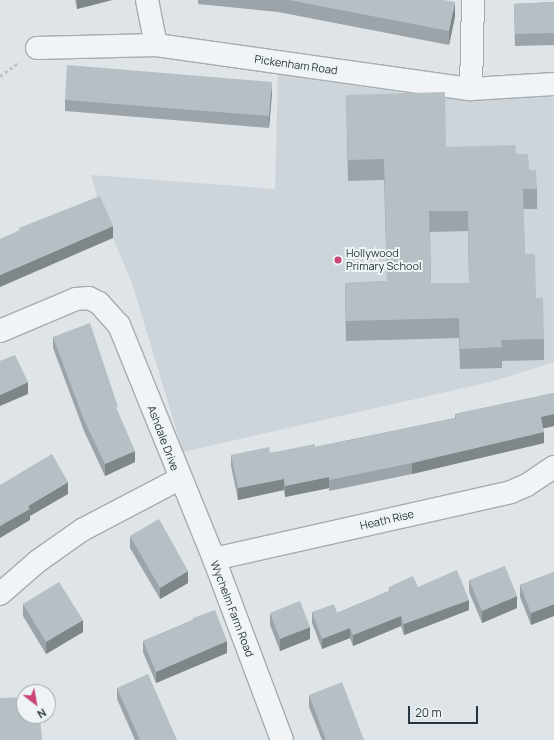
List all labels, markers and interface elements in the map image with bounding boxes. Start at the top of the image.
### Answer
street label: Pickenham Road [254,53,338,77]
place label: Hollywood Primary School [346,247,421,273]
marker: Hollywood Primary School [333,255,343,265]
street label: Ashdale Drive [145,404,181,472]
street label: Heath Rise [359,507,415,533]
street label: Wychelm Farm Road [208,559,256,659]
north arrow [16,684,56,724]
scale bar [410,698,480,724]
text: 20 m [415,704,442,721]
text: N [35,705,49,722]

